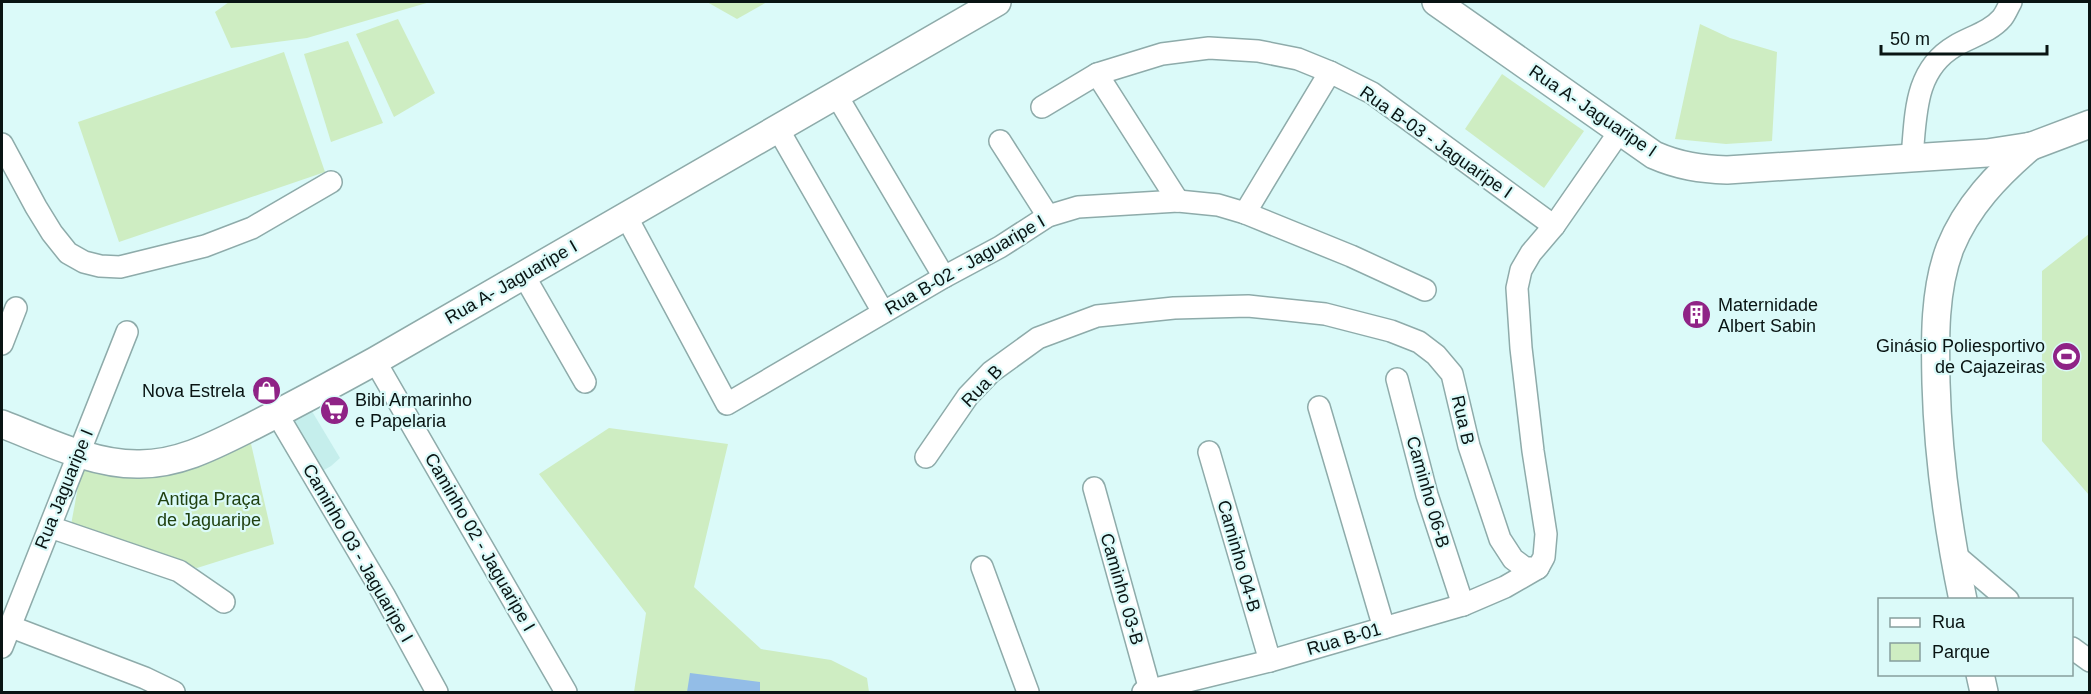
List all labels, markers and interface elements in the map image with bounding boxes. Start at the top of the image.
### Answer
scale bar [1881,18,2048,56]
text: 50 m [1890,29,1930,49]
street label: Rua A- Jaguaripe I [1526,61,1660,161]
street label: Rua B-03 - Jaguaripe I [1356,82,1516,202]
street label: Rua B-02 - Jaguaripe I [882,211,1048,319]
street label: Rua A- Jaguaripe I [441,236,581,328]
place label: Maternidade Albert Sabin [1718,295,1818,336]
building icon: Maternidade Albert Sabin [1681,299,1713,331]
place label: Ginásio Poliesportivo de Cajazeiras [1876,336,2045,377]
sports icon: Ginásio Poliesportivo de Cajazeiras [2050,340,2082,372]
street label: Rua B [957,361,1007,411]
shop icon: Nova Estrela [250,375,282,407]
place label: Nova Estrela [142,381,246,401]
place label: Bibi Armarinho e Papelaria [355,390,472,431]
street label: Rua B [1448,393,1478,447]
supermarket icon: Bibi Armarinho e Papelaria [318,394,350,426]
street label: Rua Jaguaripe I [31,426,97,552]
street label: Caminho 06-B [1403,434,1453,550]
street label: Caminho 02 - Jaguaripe I [421,449,539,635]
street label: Caminho 03 - Jaguaripe I [299,460,417,646]
park label: Antiga Praça de Jaguaripe [157,489,262,530]
street label: Caminho 04-B [1214,498,1264,614]
street label: Caminho 03-B [1097,531,1147,647]
legend [1878,598,2073,676]
text: Rua [1932,612,1966,632]
street label: Rua B-01 [1305,619,1383,659]
text: Parque [1932,642,1990,662]

